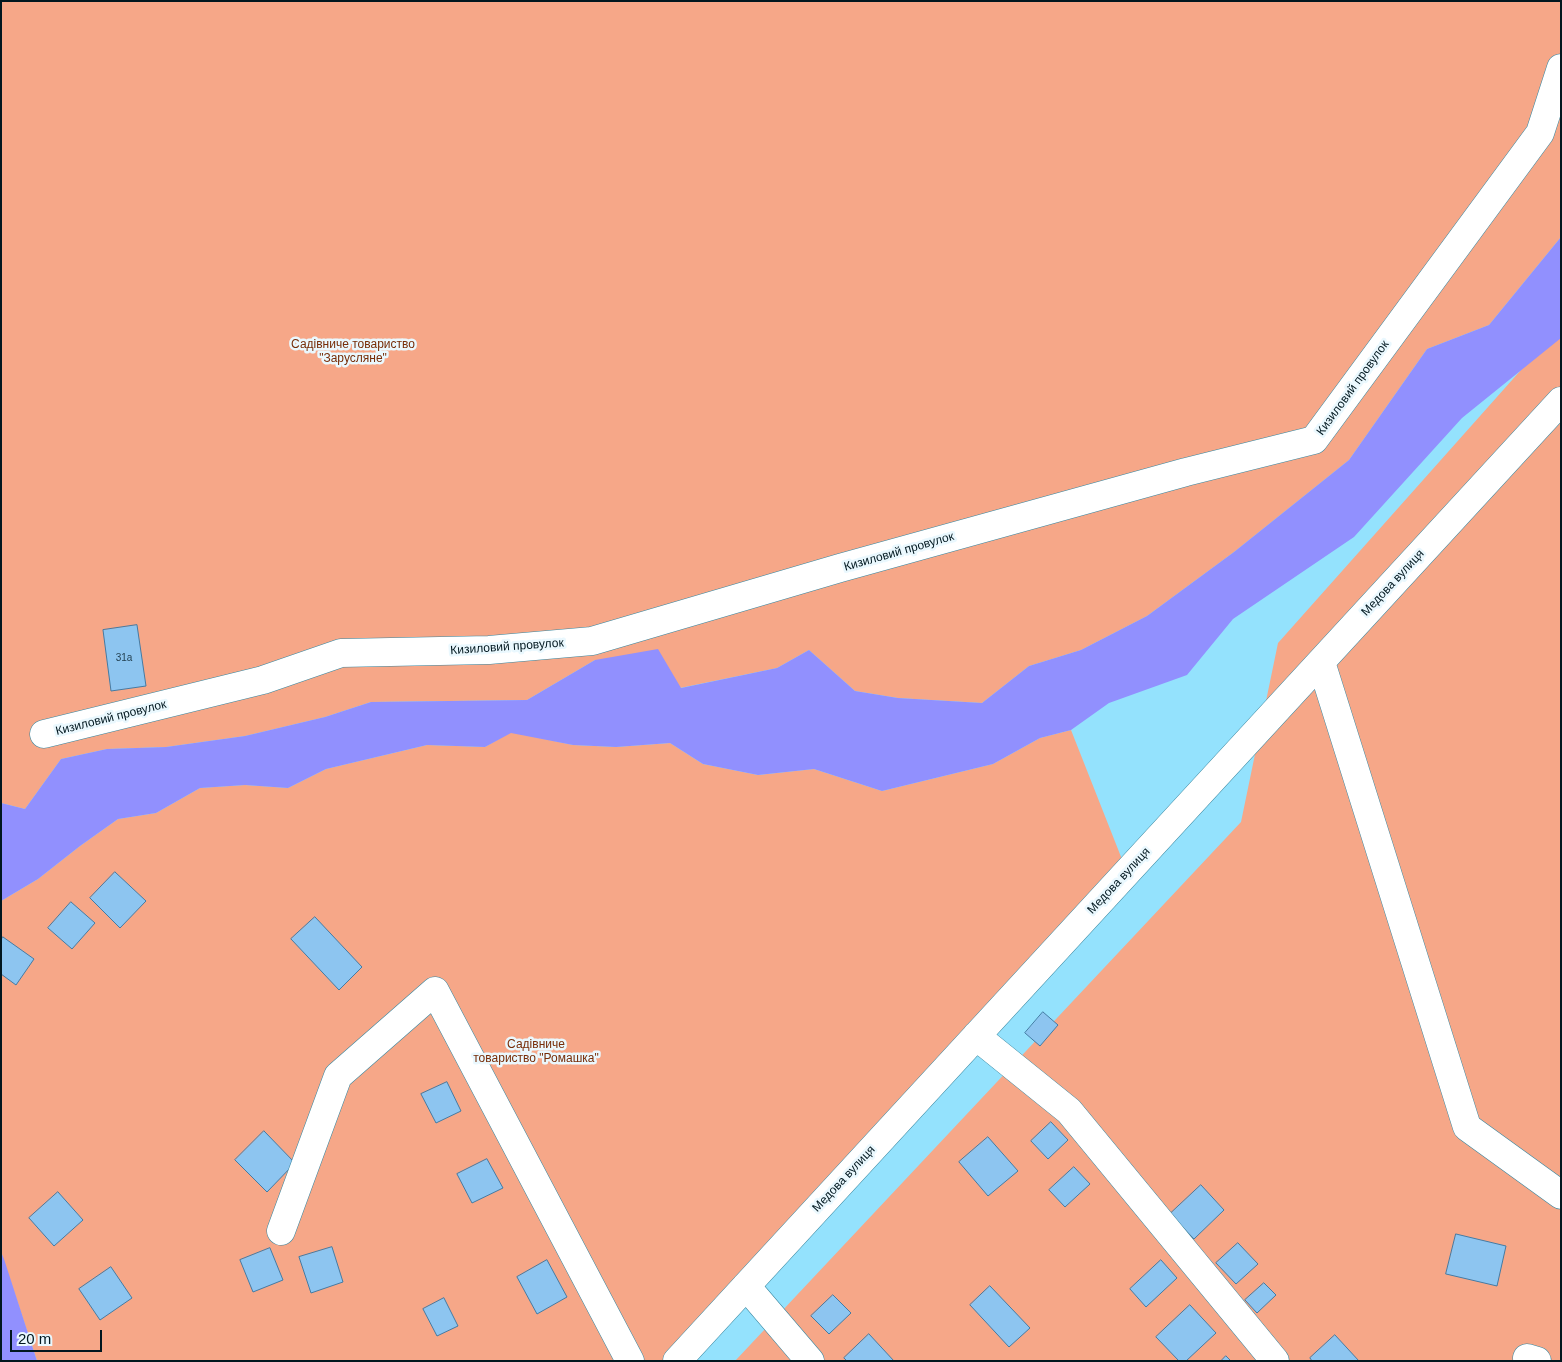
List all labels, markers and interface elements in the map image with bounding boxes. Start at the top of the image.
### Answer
park label: Садівниче товариство "Зарусляне" [291,338,415,366]
street label: Кизиловий провулок [1314,338,1392,438]
street label: Кизиловий провулок [842,529,956,575]
street label: Медова вулиця [1359,547,1427,619]
street label: Кизиловий провулок [450,636,564,658]
house number: 31а [116,652,132,664]
street label: Кизиловий провулок [54,697,168,739]
street label: Медова вулиця [1085,845,1153,917]
park label: Садівниче товариство "Ромашка" [473,1038,599,1066]
street label: Медова вулиця [810,1143,878,1215]
scale bar [12,1320,105,1352]
text: 20 m [18,1330,51,1347]

